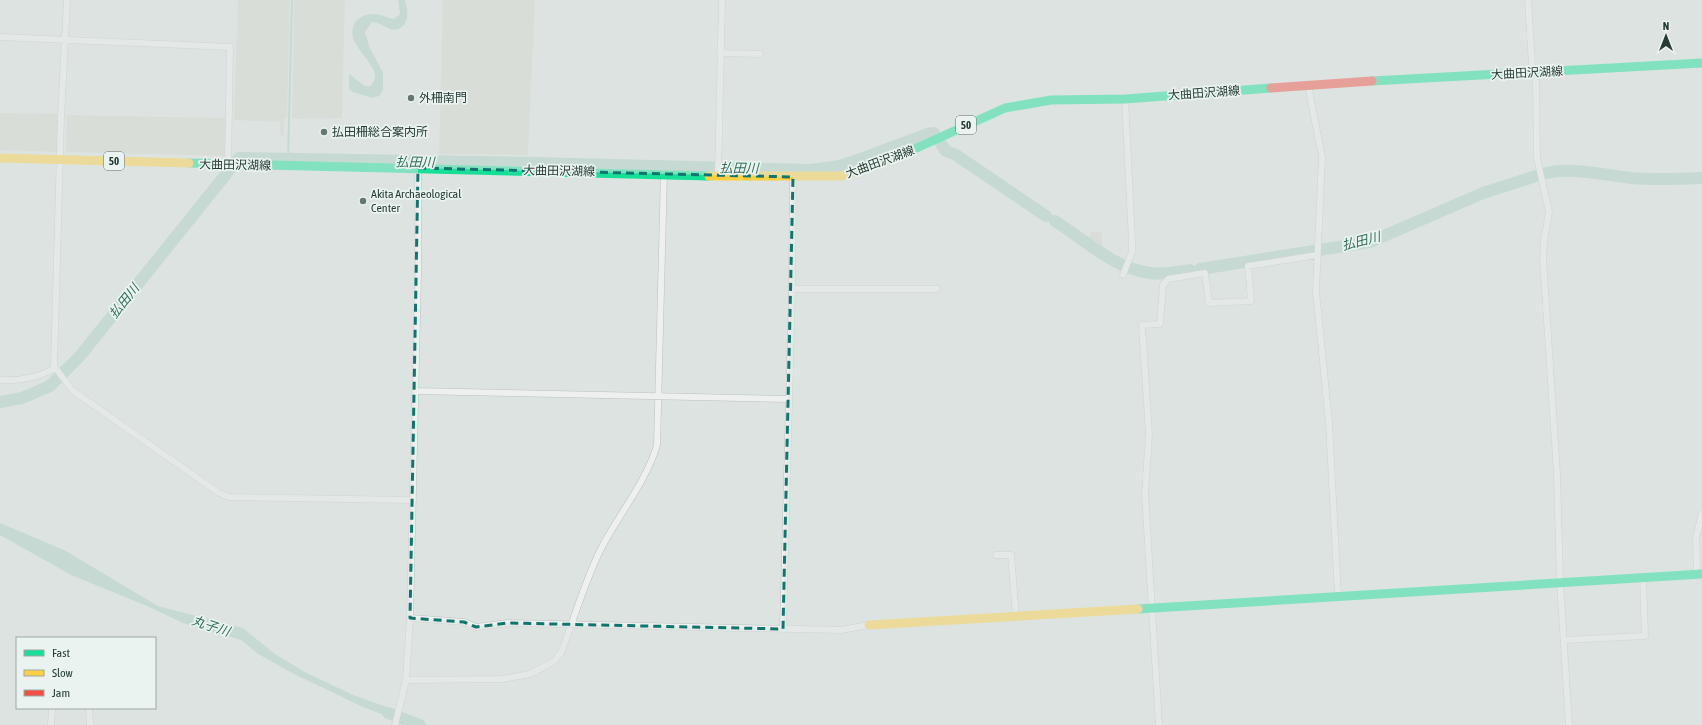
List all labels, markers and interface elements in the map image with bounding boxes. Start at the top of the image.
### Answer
north arrow [1646,16,1686,56]
text: N [1663,20,1669,32]
street label: 大曲田沢湖線 [1491,64,1563,82]
street label: 大曲田沢湖線 [1168,84,1240,102]
place label: 外柵南門 [419,91,467,105]
marker: 外柵南門 [406,93,416,103]
road number: 50 [956,116,976,134]
place label: 払田柵総合案内所 [332,125,428,139]
marker: 払田柵総合案内所 [319,127,329,137]
street label: 大曲田沢湖線 [844,143,916,181]
road number: 50 [104,152,124,170]
water label: 払田川 [395,154,437,170]
street label: 大曲田沢湖線 [199,157,271,173]
water label: 払田川 [719,160,761,176]
street label: 大曲田沢湖線 [523,163,595,179]
place label: Akita Archaeological Center [371,187,462,215]
marker: Akita Archaeological Center [358,196,368,206]
water label: 払田川 [1340,229,1384,253]
water label: 払田川 [106,280,143,321]
water label: 丸子川 [190,613,234,640]
legend [16,637,156,709]
text: Fast [52,646,70,660]
text: Slow [52,666,73,680]
text: Jam [52,686,70,700]

